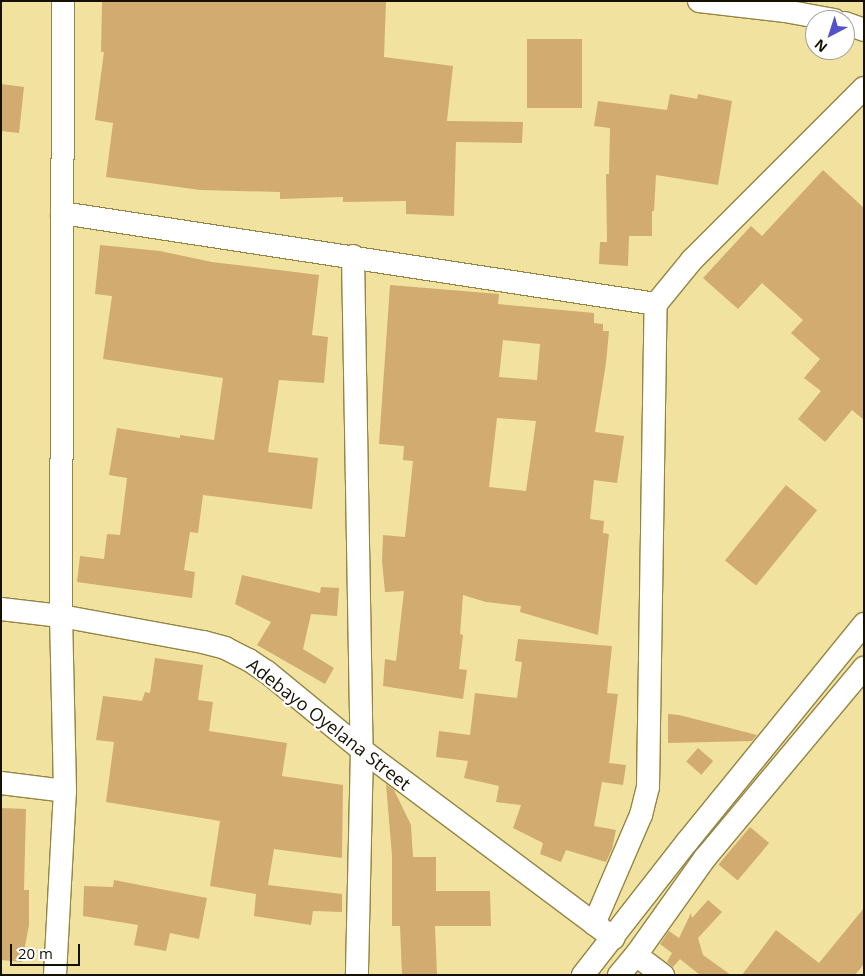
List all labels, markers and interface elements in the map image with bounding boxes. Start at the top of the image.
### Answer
north arrow [805,10,855,60]
text: N [810,35,831,57]
street label: Adebayo Oyelana Street [243,653,415,795]
scale bar [12,934,82,966]
text: 20 m [18,943,53,963]

